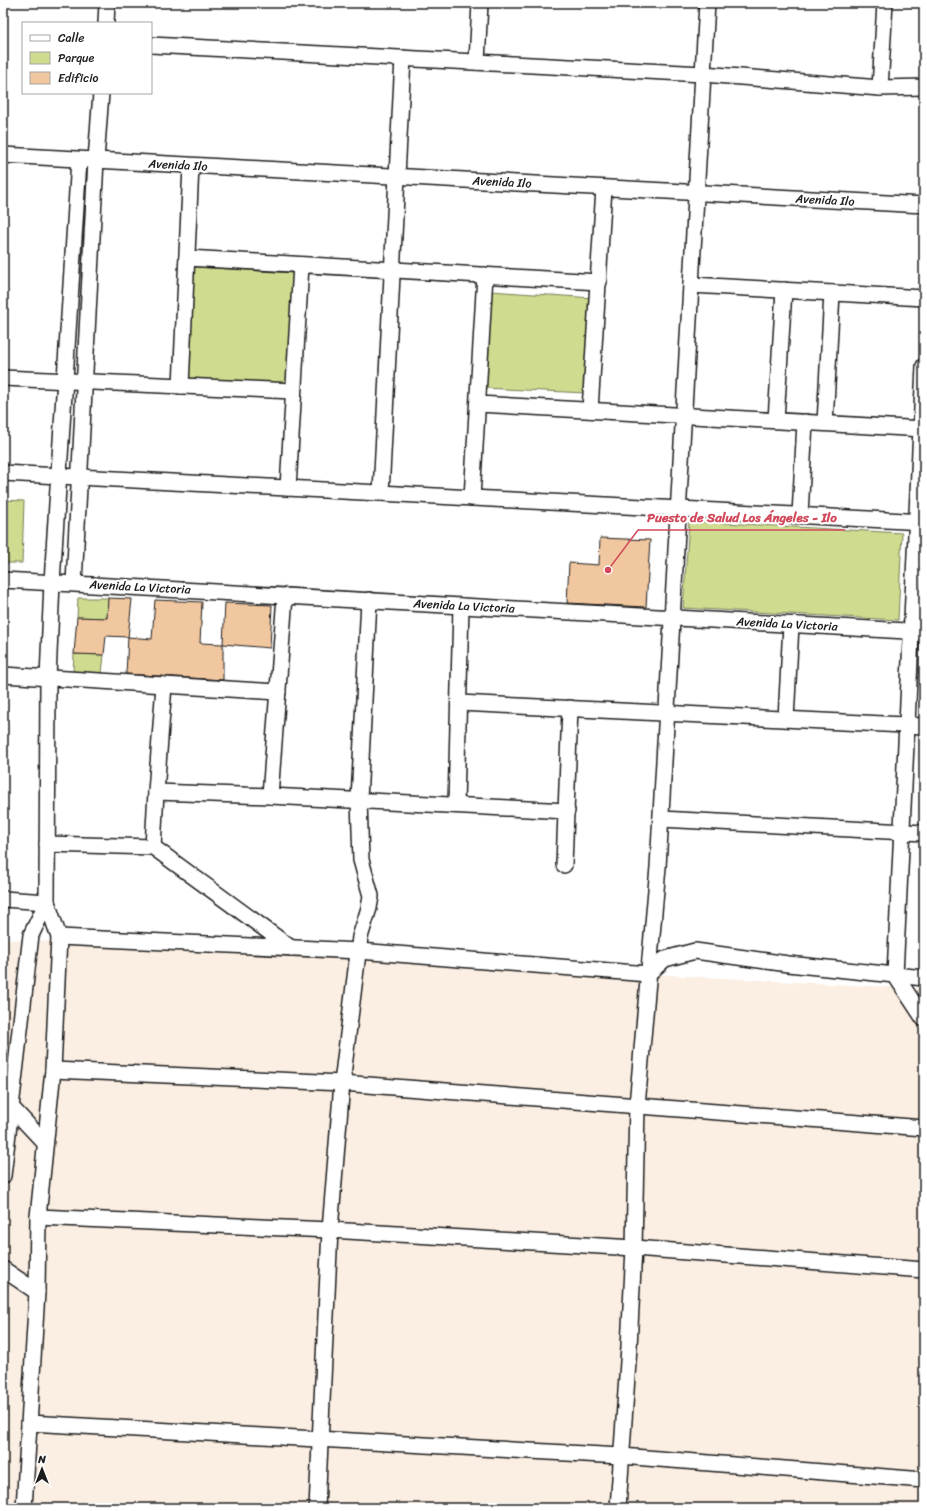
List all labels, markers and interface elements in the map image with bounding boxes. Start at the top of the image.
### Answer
legend [22,22,152,94]
text: Calle [58,27,85,49]
text: Parque [58,47,95,69]
text: Edificio [58,67,98,89]
street label: Avenida Ilo [147,152,208,178]
street label: Avenida Ilo [471,169,532,195]
street label: Avenida Ilo [794,187,855,213]
callout: Puesto de Salud Los Ángeles - Ilo [638,505,845,530]
text: Puesto de Salud Los Ángeles - Ilo [647,506,837,529]
street label: Avenida La Victoria [88,573,192,601]
street label: Avenida La Victoria [412,592,516,620]
street label: Avenida La Victoria [735,610,839,638]
north arrow [22,1449,62,1489]
text: N [37,1450,46,1469]

